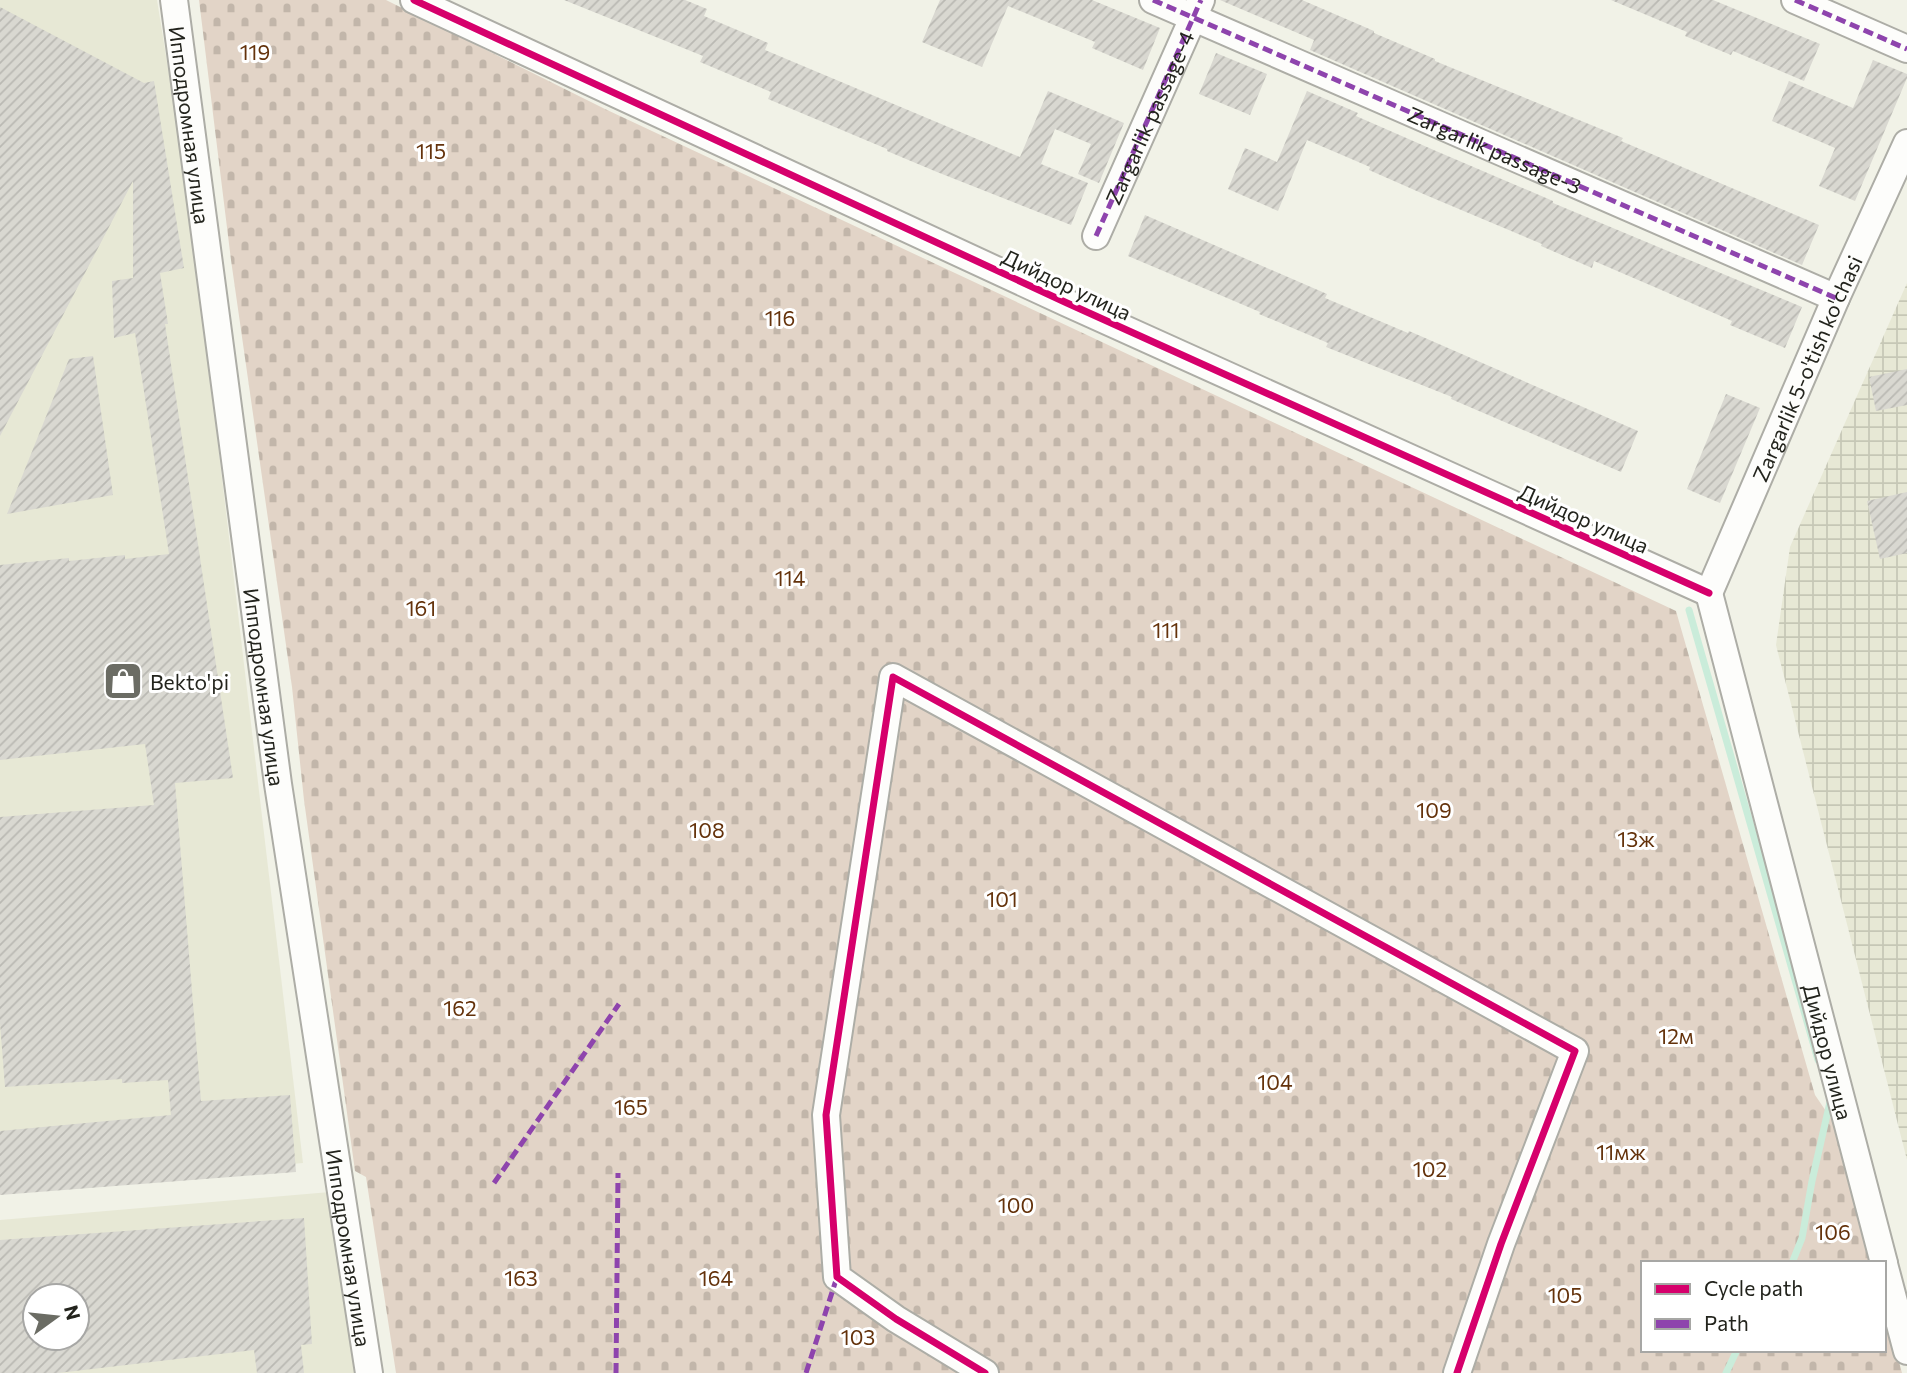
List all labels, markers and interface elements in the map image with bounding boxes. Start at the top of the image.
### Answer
street label: Ипподромная улица [165,24,216,225]
street label: Zargarlik passage-4 [1099,26,1199,208]
park label: 119 [240,39,270,64]
street label: Zargarlik passage-3 [1404,100,1586,198]
park label: 115 [416,138,446,163]
street label: Дийдор улица [999,243,1135,325]
street label: Zargarlik 5-o'tish ko'chasi [1746,251,1866,485]
park label: 116 [765,305,795,330]
street label: Дийдор улица [1515,478,1653,558]
park label: 114 [775,565,806,590]
street label: Ипподромная улица [240,586,291,788]
park label: 161 [406,595,436,620]
park label: 111 [1153,617,1179,642]
shop icon: Bekto'pi [102,660,144,702]
place label: Bekto'pi [150,669,229,694]
park label: 109 [1416,797,1452,822]
park label: 108 [689,817,725,842]
park label: 13ж [1617,826,1655,851]
park label: 101 [986,886,1018,911]
street label: Дийдор улица [1799,981,1858,1122]
park label: 162 [443,995,477,1020]
park label: 12м [1658,1023,1694,1048]
park label: 104 [1257,1069,1293,1094]
park label: 165 [614,1094,648,1119]
park label: 11мж [1596,1139,1646,1164]
street label: Ипподромная улица [322,1147,377,1348]
park label: 102 [1413,1156,1447,1181]
park label: 100 [998,1192,1034,1217]
park label: 106 [1815,1219,1851,1244]
legend [1641,1261,1886,1352]
park label: 163 [504,1265,538,1290]
park label: 164 [699,1265,734,1290]
text: Cycle path [1704,1275,1803,1300]
north arrow [21,1282,91,1352]
park label: 105 [1548,1282,1582,1307]
text: N [60,1303,86,1322]
text: Path [1704,1310,1749,1335]
park label: 103 [841,1324,875,1349]

